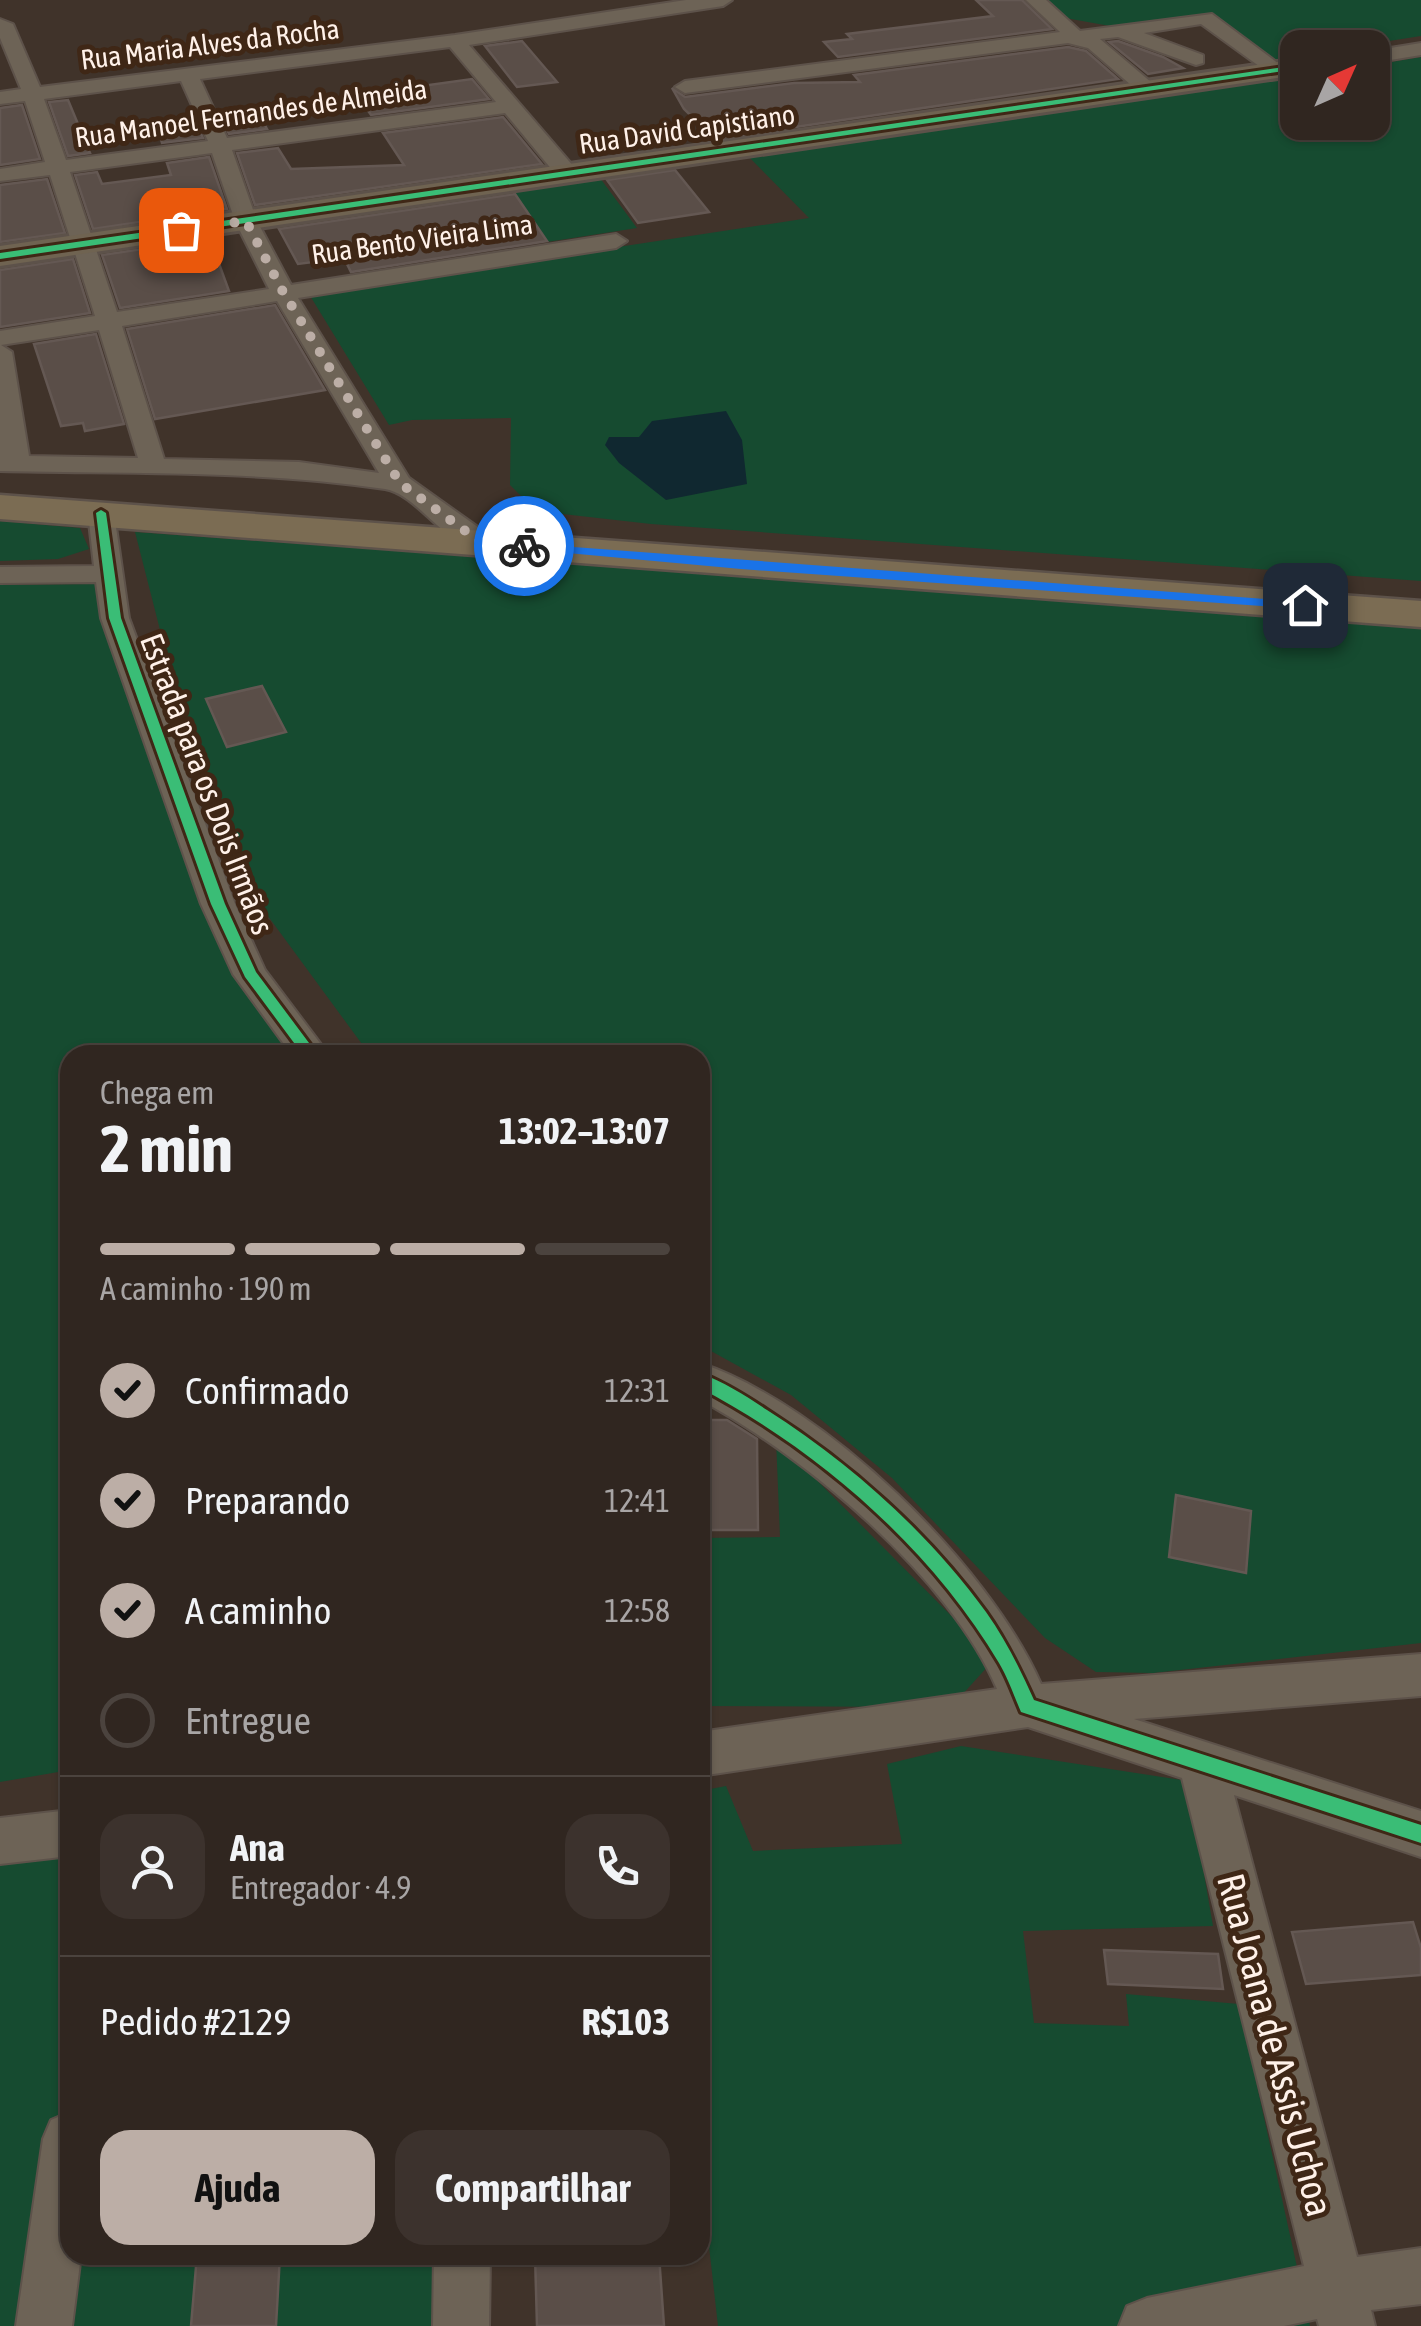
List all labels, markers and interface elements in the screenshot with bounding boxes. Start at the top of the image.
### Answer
street label: Rua Maria Alves da Rocha [79,12,341,76]
north arrow [1280,30,1390,140]
map controls [1280,30,1390,140]
street label: Rua Manoel Fernandes de Almeida [73,72,429,154]
street label: Rua David Capistiano [577,98,797,160]
pin [139,188,224,273]
icon: bag [154,203,209,258]
street label: Rua Bento Vieira Lima [309,208,535,270]
courier [474,496,574,596]
icon: bike [497,519,552,574]
pin [1263,563,1348,648]
icon: home [1278,578,1333,633]
street label: Estrada para os Dois Irmãos [133,628,282,939]
text: Chega em [100,1074,214,1111]
text: 13:02–13:07 [499,1109,670,1152]
text: 2 min [100,1111,233,1186]
text: A caminho · 190 m [100,1270,311,1307]
icon: check [100,1363,155,1418]
text: Confirmado [185,1369,350,1412]
text: 12:31 [604,1372,670,1409]
icon: check [100,1473,155,1528]
text: Preparando [185,1479,350,1522]
text: 12:41 [604,1482,670,1519]
icon: check [100,1583,155,1638]
text: A caminho [185,1589,331,1632]
text: 12:58 [604,1592,670,1629]
text: Entregue [185,1699,311,1742]
button: person [100,1814,205,1919]
button: phone [565,1814,670,1919]
text: Ana [230,1826,285,1869]
text: Entregador · 4.9 [230,1869,411,1906]
street label: Rua Joana de Assis Uchoa [1209,1869,1342,2221]
text: Pedido #2129 [100,2000,291,2043]
text: R$103 [581,2000,670,2043]
button: Ajuda [100,2130,375,2245]
button: Compartilhar [395,2130,670,2245]

